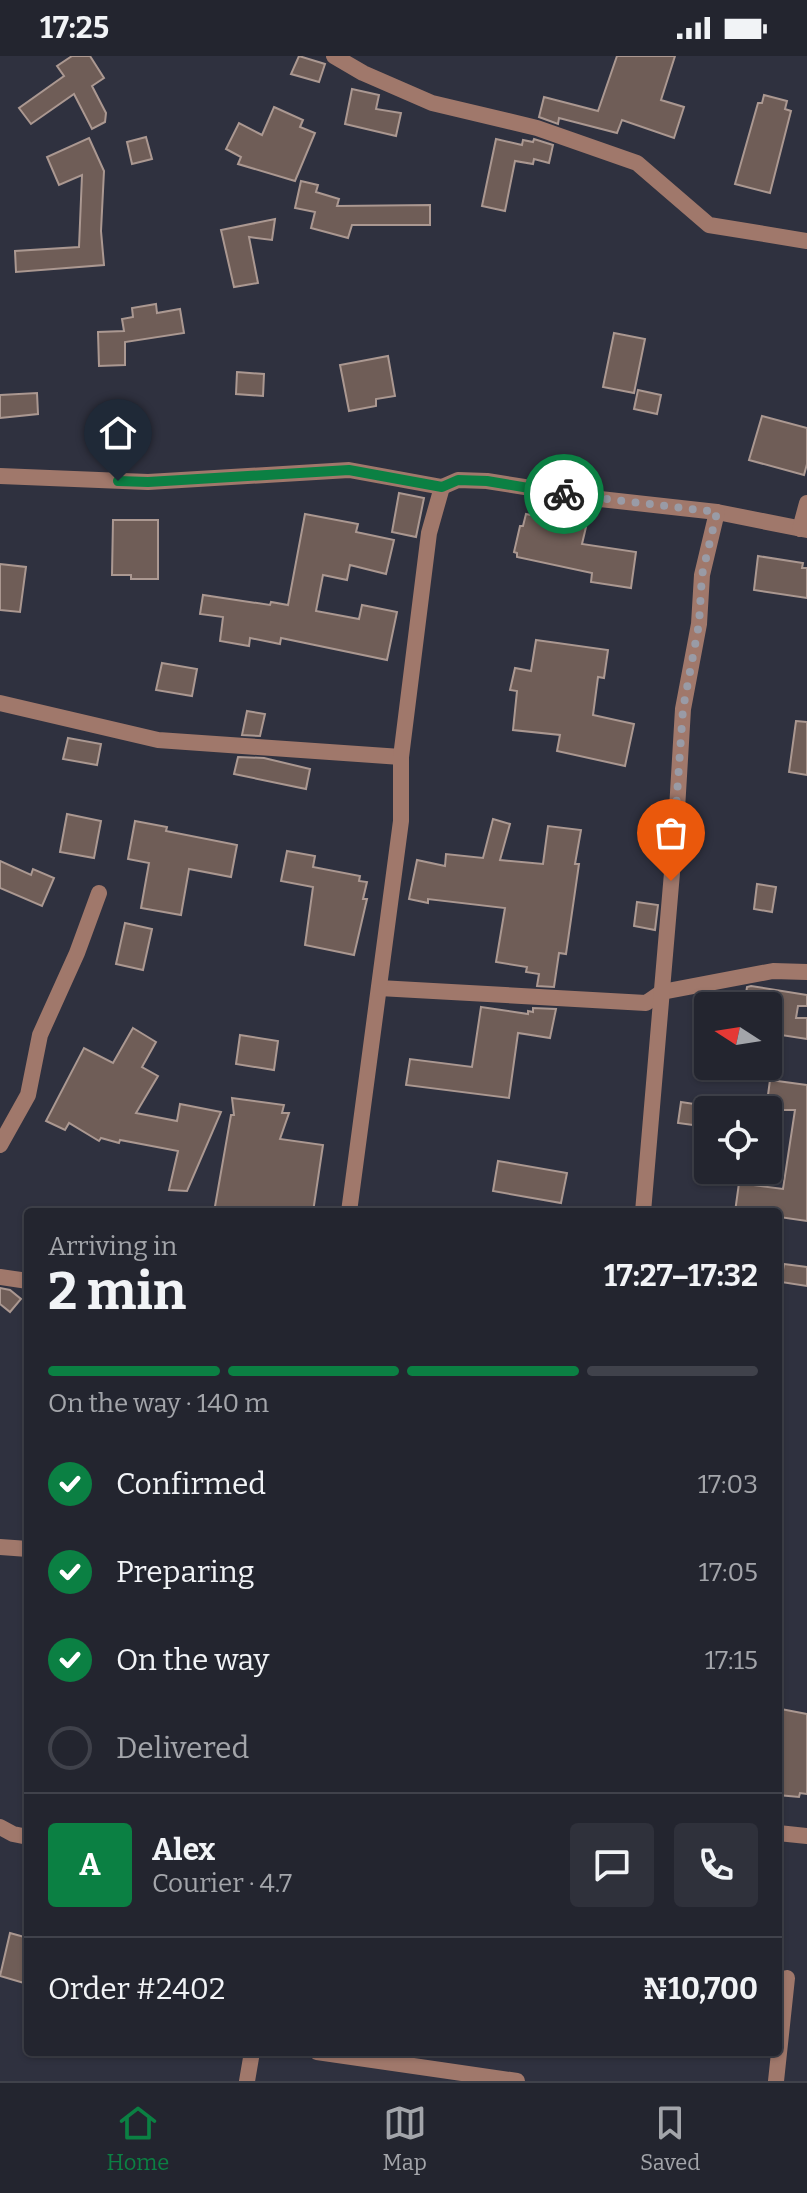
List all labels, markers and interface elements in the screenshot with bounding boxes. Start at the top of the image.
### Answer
text: 17:25 [40,10,109,46]
pin [84,399,152,481]
icon: home [96,411,140,455]
courier [524,454,604,534]
icon: bike [542,472,586,516]
pin [637,799,705,881]
icon: bag [649,811,693,855]
north arrow [694,992,782,1080]
map controls [694,992,782,1184]
button: locate [694,1096,782,1184]
text: Arriving in [48,1231,177,1262]
text: 17:27–17:32 [604,1258,758,1294]
text: 2 min [48,1260,186,1323]
text: On the way · 140 m [48,1388,269,1419]
icon: check [48,1462,92,1506]
text: Confirmed [116,1466,266,1502]
text: 17:03 [698,1469,758,1500]
icon: check [48,1550,92,1594]
text: Preparing [116,1554,254,1590]
text: 17:05 [699,1557,758,1588]
icon: check [48,1638,92,1682]
text: On the way [116,1642,269,1678]
text: 17:15 [705,1645,758,1676]
text: Delivered [116,1730,249,1766]
button: chat [570,1823,654,1907]
button: phone [674,1823,758,1907]
text: Alex [152,1832,215,1868]
text: A [79,1847,101,1883]
text: Courier · 4.7 [152,1868,292,1899]
text: Order #2402 [48,1971,225,2007]
text: ₦10,700 [643,1971,758,2007]
tab: Home [107,2101,169,2176]
tab: Map [382,2101,427,2176]
tab: Saved [640,2101,700,2176]

